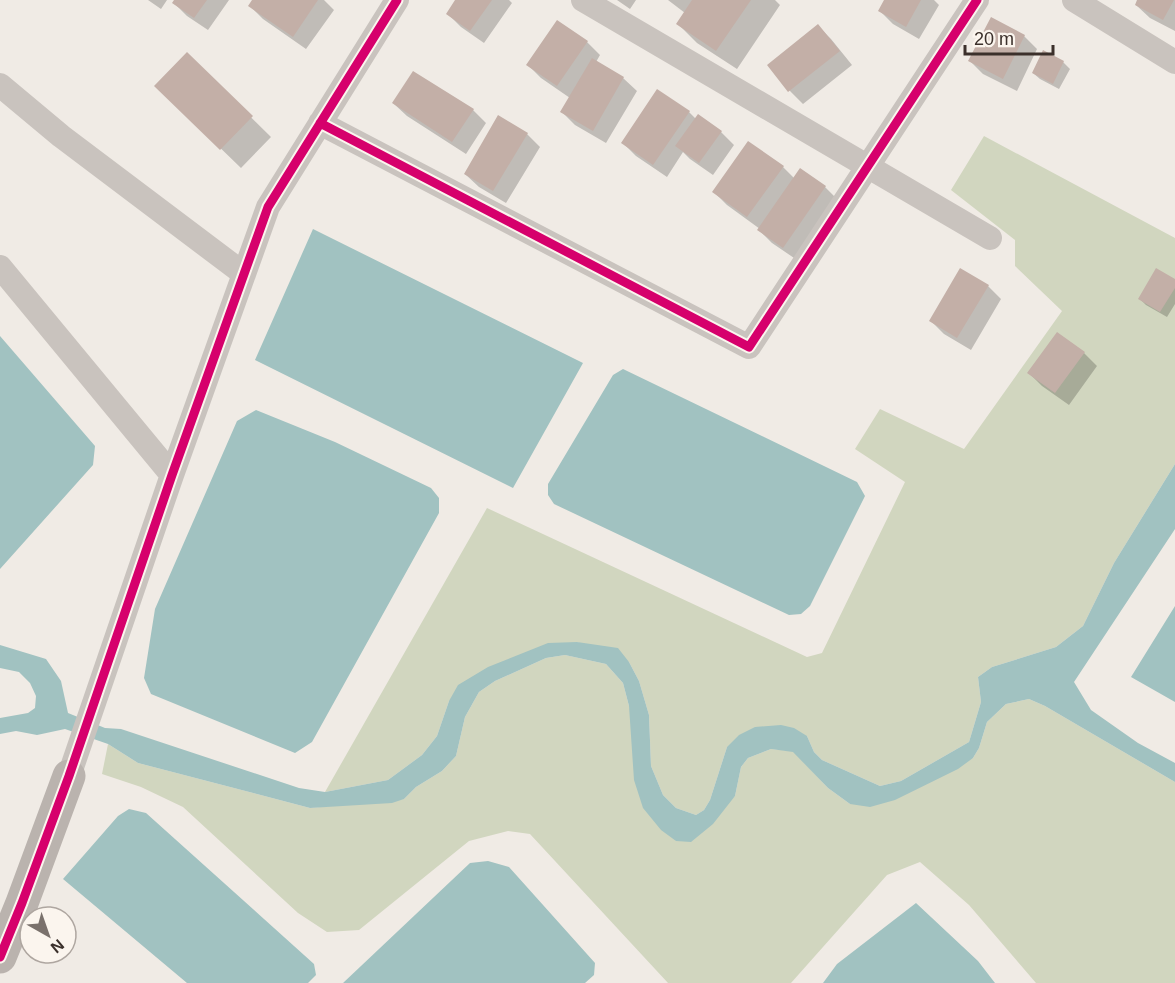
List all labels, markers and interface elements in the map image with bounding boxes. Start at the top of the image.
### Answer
scale bar [965,18,1054,56]
text: 20 m [974,29,1014,49]
north arrow [18,905,78,965]
text: N [47,936,67,956]

